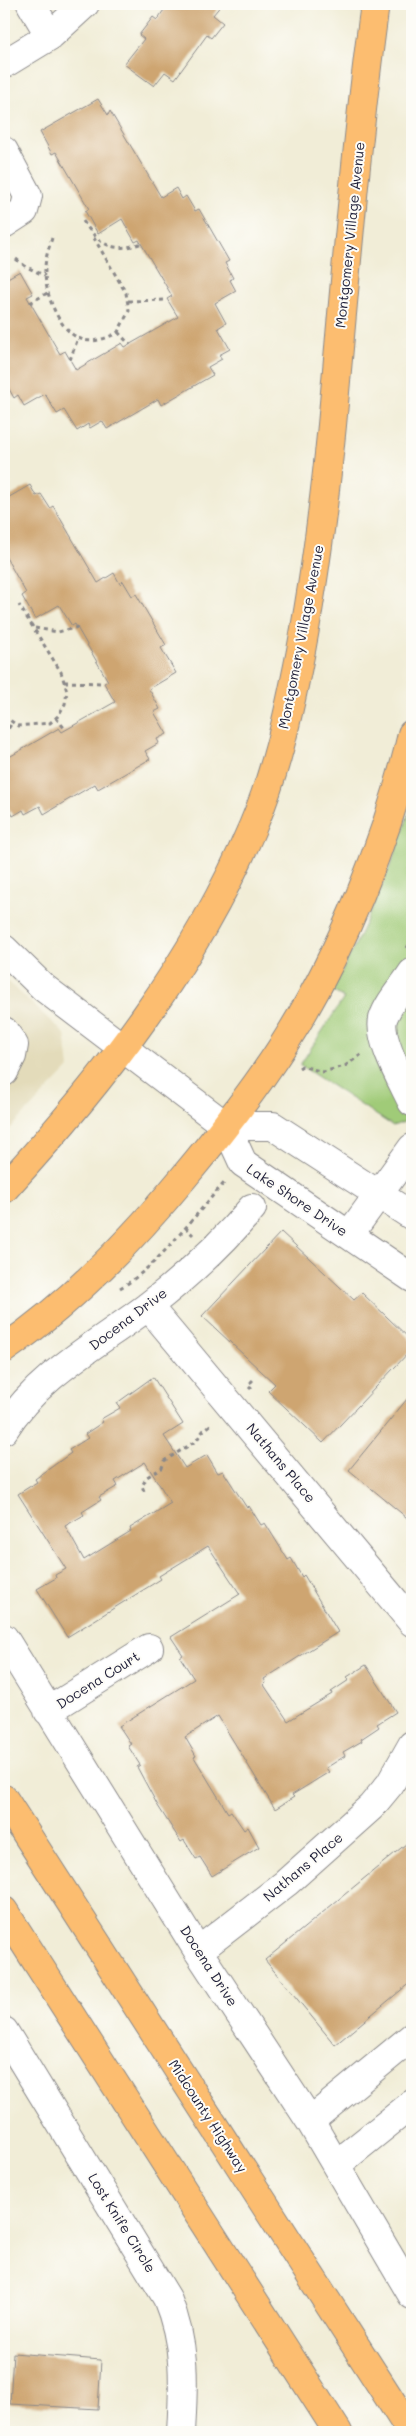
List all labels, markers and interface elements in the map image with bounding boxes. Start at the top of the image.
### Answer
street label: Montgomery Village Avenue [330,141,369,329]
street label: Montgomery Village Avenue [273,543,328,731]
street label: Lake Shore Drive [243,1159,351,1240]
street label: Docena Drive [85,1283,170,1354]
street label: Nathans Place [242,1419,320,1507]
street label: Docena Court [52,1646,143,1713]
street label: Nathans Place [259,1828,347,1906]
street label: Docena Drive [176,1922,243,2010]
street label: Midcounty Highway [165,2055,252,2176]
street label: Lost Knife Circle [84,2169,161,2276]

